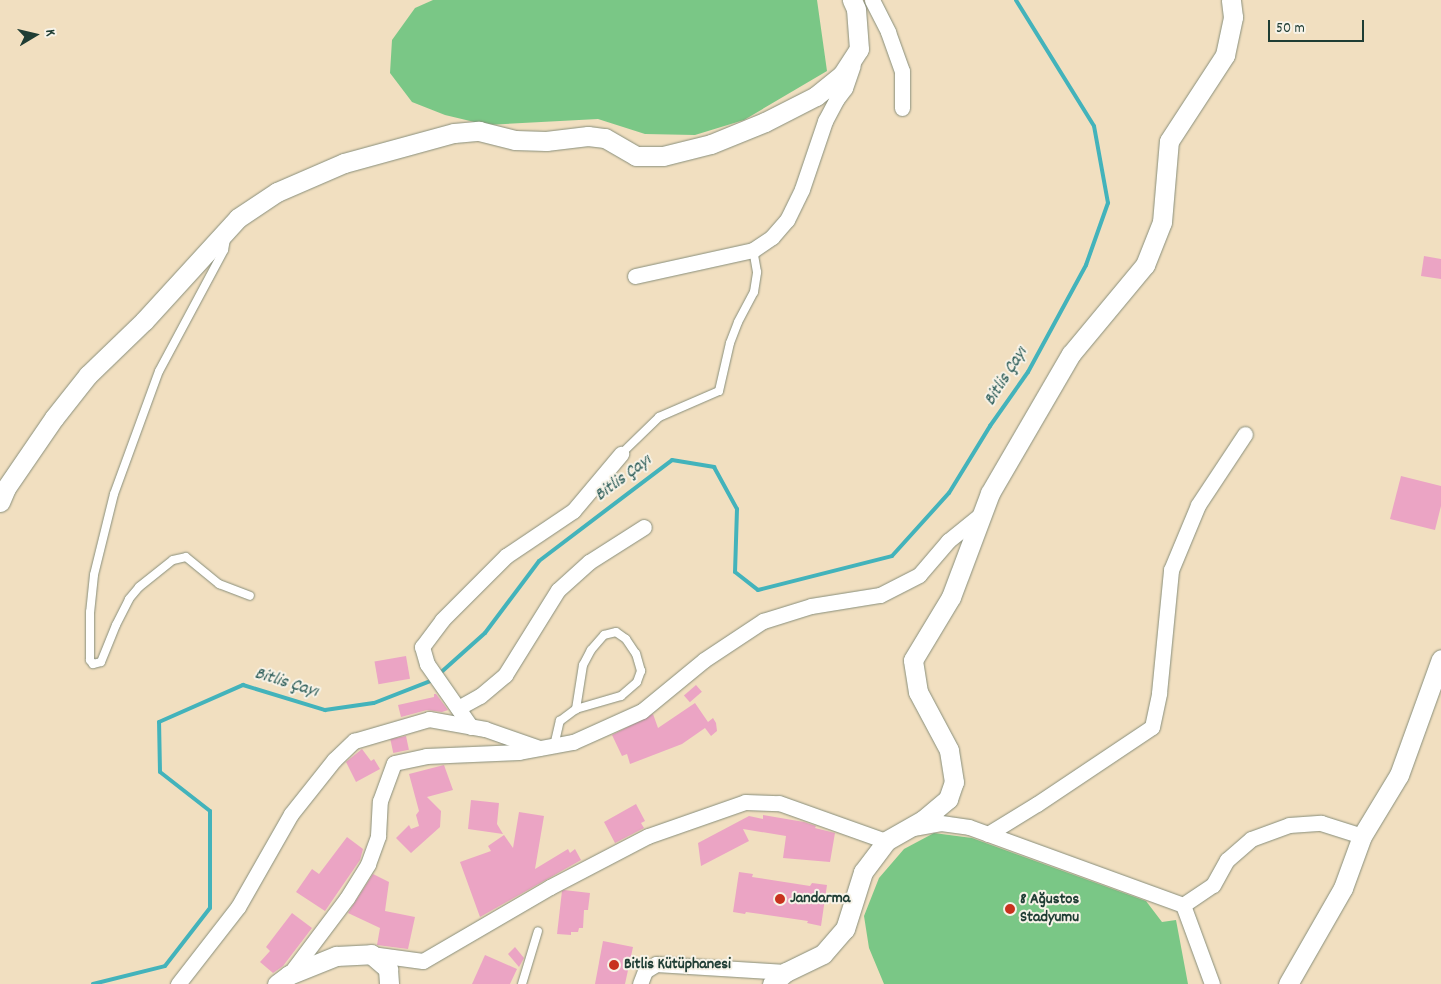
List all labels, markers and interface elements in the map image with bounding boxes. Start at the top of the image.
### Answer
north arrow [10,10,60,60]
scale bar [1271,10,1367,42]
text: 50 m [1276,18,1305,40]
text: K [39,28,60,37]
water label: Bitlis Çayı [981,344,1033,410]
water label: Bitlis Çayı [591,451,657,507]
water label: Bitlis Çayı [252,664,320,704]
place label: Jandarma [790,889,850,909]
place label: 8 Ağustos Stadyumu [1020,890,1079,928]
marker: Jandarma [774,893,786,905]
marker: 8 Ağustos Stadyumu [1004,903,1016,915]
place label: Bitlis Kütüphanesi [624,955,731,975]
marker: Bitlis Kütüphanesi [608,959,620,971]

